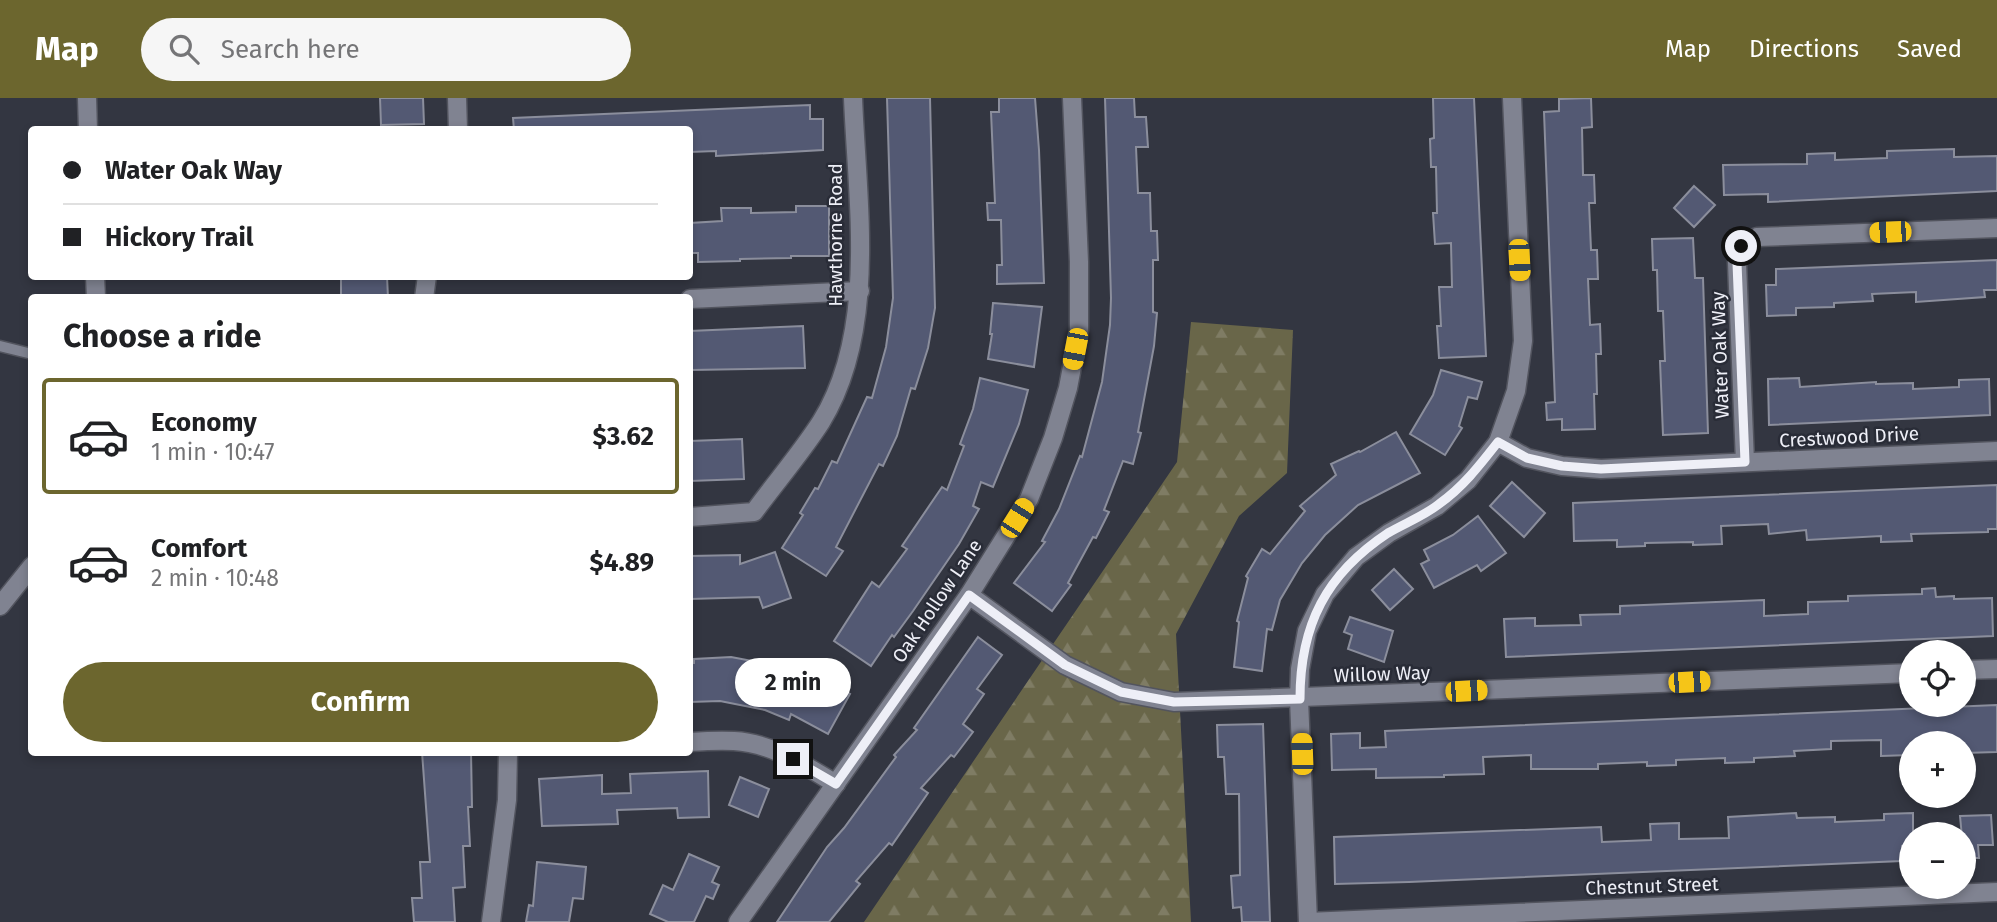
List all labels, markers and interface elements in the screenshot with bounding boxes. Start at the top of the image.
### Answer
search box [141,18,631,81]
text: Map [35,29,99,69]
icon: search [165,30,203,68]
text: Search here [221,34,360,65]
text: Map [1665,35,1711,63]
text: Directions [1749,35,1859,63]
text: Saved [1897,35,1962,63]
text: Water Oak Way [105,155,282,186]
street label: Hawthorne Road [824,163,847,307]
car [1869,221,1912,243]
text: Hickory Trail [105,222,253,253]
route start [1725,230,1757,262]
car [1508,238,1531,282]
street label: Water Oak Way [1706,290,1734,419]
text: Choose a ride [63,317,261,355]
car [1061,326,1090,372]
icon: car [67,405,130,468]
text: Economy [151,407,257,438]
text: $3.62 [592,421,654,452]
street label: Crestwood Drive [1779,422,1919,452]
text: 1 min · 10:47 [151,438,275,466]
car [997,495,1038,541]
icon: car [67,531,130,594]
text: Comfort [151,533,247,564]
street label: Oak Hollow Lane [887,535,987,667]
text: $4.89 [590,547,654,578]
text: 2 min · 10:48 [151,564,279,592]
map controls [1899,640,1976,899]
button: locate [1899,640,1976,717]
callout: 2 min [735,658,851,706]
street label: Willow Way [1333,661,1431,687]
button: Confirm [63,662,658,742]
text: 2 min [765,668,821,696]
car [1668,670,1711,694]
car [1445,679,1488,703]
button: + [1899,731,1976,808]
car [1291,733,1314,775]
route end [777,743,809,775]
button: − [1899,822,1976,899]
street label: Chestnut Street [1585,872,1719,900]

